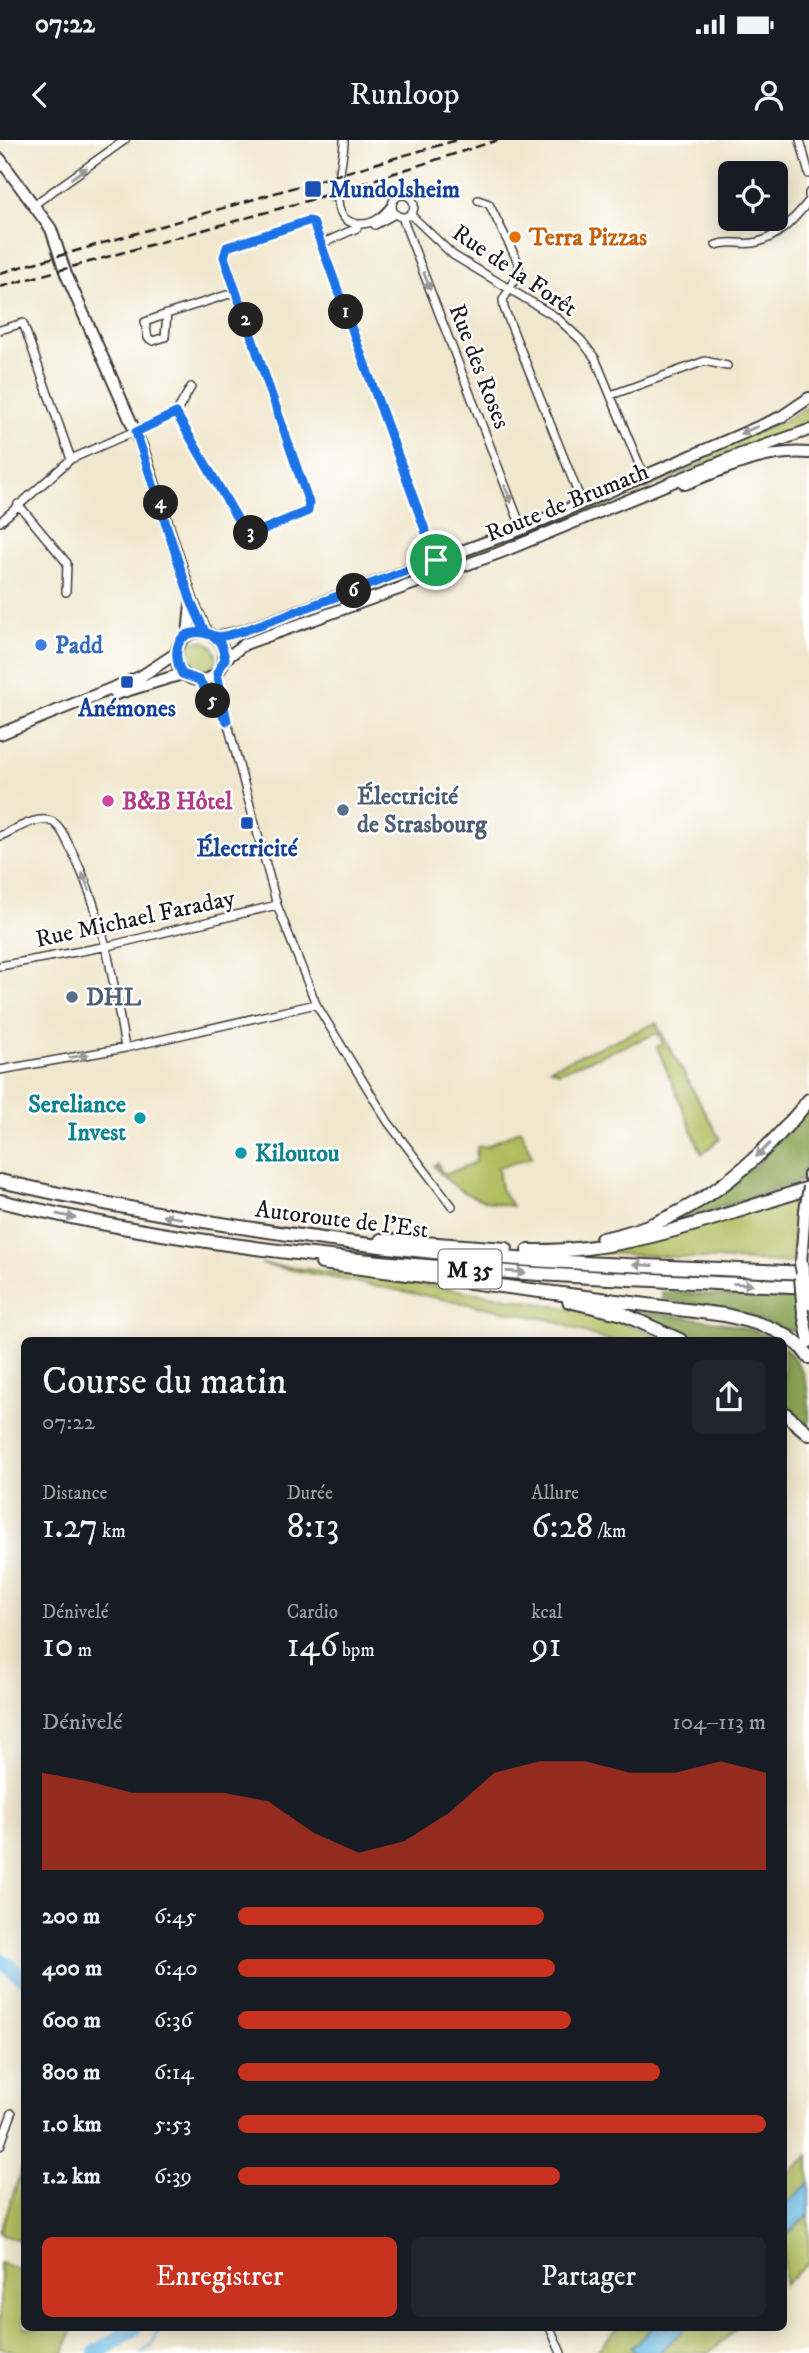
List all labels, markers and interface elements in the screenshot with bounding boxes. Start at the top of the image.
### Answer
text: 07:22 [35,8,95,41]
text: Runloop [349,75,460,115]
icon: back [21,76,59,114]
icon: person [750,76,788,114]
map controls [718,161,788,231]
button: locate [718,161,788,231]
one-way arrow [70,166,88,180]
place label: Mundolsheim [329,175,460,205]
marker: Mundolsheim [303,179,323,199]
street label: Rue de la Forêt [446,218,583,324]
place label: Terra Pizzas [528,223,647,253]
marker: Terra Pizzas [507,229,523,245]
one-way arrow [421,271,432,292]
pin: 1 [328,294,364,330]
text: 1 [342,300,349,323]
street label: Rue des Roses [442,300,517,433]
pin: 2 [229,302,264,338]
text: 2 [241,308,250,331]
one-way arrow [738,425,759,436]
street label: Route de Brumath [482,456,654,549]
one-way arrow [503,483,514,504]
pin: 4 [144,486,178,520]
text: 4 [155,491,166,514]
pin: 3 [233,516,268,550]
text: 3 [247,521,254,544]
pin [406,530,466,590]
icon: arrive [417,541,455,579]
pin: 6 [336,574,372,608]
text: 6 [349,579,358,602]
place label: Padd [55,631,104,661]
marker: Padd [33,637,49,653]
marker: Anémones [119,674,135,690]
pin: 5 [196,684,230,718]
text: 5 [208,689,217,712]
place label: Anémones [77,694,176,724]
place label: Électricité de Strasbourg [357,781,488,840]
place label: B&B Hôtel [122,787,233,817]
marker: B&B Hôtel [100,793,116,809]
marker: Électricité de Strasbourg [335,802,351,818]
marker: Électricité [239,815,255,831]
place label: Électricité [196,833,299,864]
one-way arrow [80,871,91,892]
street label: Rue Michael Faraday [33,883,238,955]
place label: DHL [86,983,142,1013]
marker: DHL [64,989,80,1005]
one-way arrow [68,1050,90,1061]
place label: Sereliance Invest [28,1090,126,1148]
marker: Sereliance Invest [132,1110,148,1126]
place label: Kiloutou [255,1139,340,1169]
one-way arrow [754,1141,771,1158]
marker: Kiloutou [233,1145,249,1161]
street label: Autoroute de l’Est [254,1194,430,1246]
one-way arrow [55,1211,77,1222]
one-way arrow [161,1211,183,1222]
road number: M 35 [438,1250,502,1288]
one-way arrow [632,1259,654,1270]
one-way arrow [505,1267,527,1278]
one-way arrow [733,1279,755,1290]
text: Course du matin [42,1358,287,1406]
button: share [692,1360,766,1434]
text: 07:22 [42,1408,95,1437]
text: Distance [42,1482,107,1505]
text: Durée [287,1482,333,1505]
text: Allure [531,1482,579,1505]
text: 1.27 [42,1505,98,1549]
text: 8:13 [287,1505,339,1549]
text: 6:28 [531,1505,593,1549]
text: km [98,1520,126,1543]
text: /km [593,1520,626,1543]
text: Dénivelé [42,1601,109,1624]
text: Cardio [287,1601,338,1624]
text: kcal [531,1601,563,1624]
text: 10 [42,1624,74,1668]
text: 146 [287,1624,338,1668]
text: 91 [531,1624,562,1668]
text: m [74,1639,92,1662]
text: bpm [338,1639,375,1662]
text: Dénivelé [42,1708,123,1737]
text: 104–113 m [672,1708,766,1737]
text: 200 m [42,1902,100,1931]
text: 6:45 [154,1902,197,1931]
text: 400 m [42,1954,102,1983]
text: 6:40 [154,1954,198,1983]
text: 600 m [42,2006,101,2035]
text: 6:36 [154,2006,193,2035]
text: 800 m [42,2058,100,2087]
text: 6:14 [154,2058,194,2087]
text: 1.0 km [42,2110,102,2139]
text: 5:53 [154,2110,191,2139]
text: 1.2 km [42,2162,101,2191]
text: 6:39 [154,2162,192,2191]
button: Enregistrer [42,2237,397,2317]
button: Partager [411,2237,766,2317]

